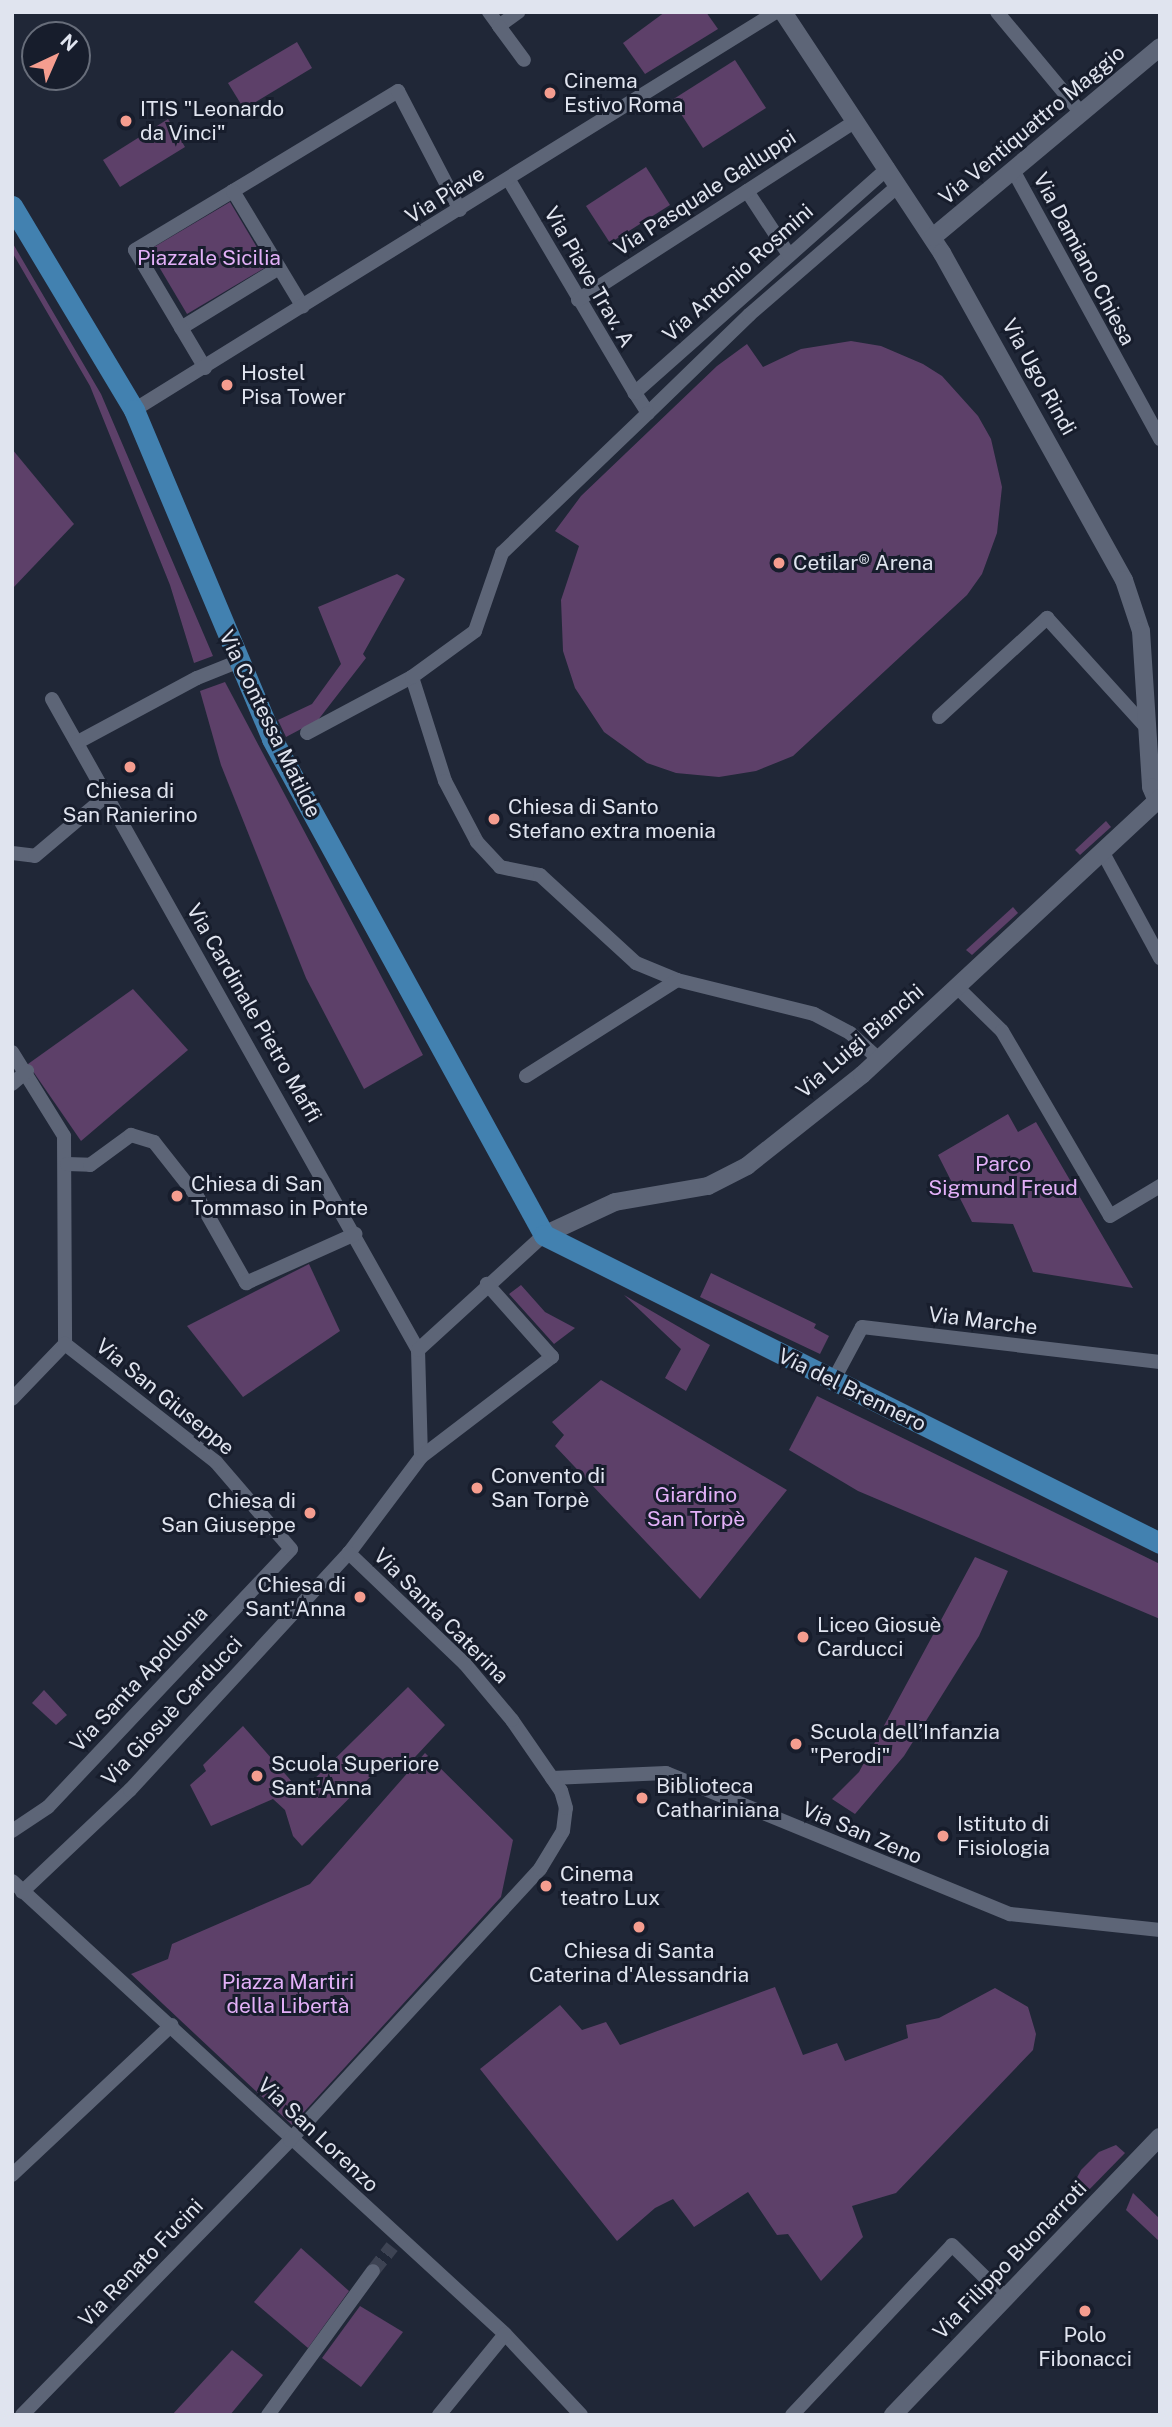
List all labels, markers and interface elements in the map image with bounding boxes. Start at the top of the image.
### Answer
north arrow [21,21,91,91]
text: N [56,29,82,55]
street label: Via Ventiquattro Maggio [934,40,1130,210]
place label: Cinema Estivo Roma [564,68,683,118]
marker: Cinema Estivo Roma [542,85,558,101]
place label: ITIS "Leonardo da Vinci" [140,96,284,146]
marker: ITIS "Leonardo da Vinci" [118,113,134,129]
street label: Via Pasquale Galluppi [609,125,801,261]
street label: Via Piave [401,161,489,229]
street label: Via Damiano Chiesa [1028,168,1140,350]
street label: Via Antonio Rosmini [658,199,818,347]
street label: Via Piave Trav. A [538,202,640,352]
park label: Piazzale Sicilia [137,245,281,271]
street label: Via Ugo Rindi [997,314,1081,440]
place label: Hostel Pisa Tower [241,360,346,410]
marker: Hostel Pisa Tower [219,377,235,393]
place label: Cetilar® Arena [793,550,933,576]
marker: Cetilar® Arena [771,555,787,571]
street label: Via Contessa Matilde [214,626,326,822]
marker: Chiesa di San Ranierino [122,759,138,775]
place label: Chiesa di San Ranierino [62,778,198,828]
place label: Chiesa di Santo Stefano extra moenia [508,794,716,844]
marker: Chiesa di Santo Stefano extra moenia [486,811,502,827]
street label: Via Cardinale Pietro Maffi [181,899,327,1127]
street label: Via Luigi Bianchi [791,979,929,1103]
park label: Parco Sigmund Freud [928,1151,1078,1201]
place label: Chiesa di San Tommaso in Ponte [191,1171,368,1221]
marker: Chiesa di San Tommaso in Ponte [169,1188,185,1204]
street label: Via Marche [927,1302,1039,1340]
street label: Via San Giuseppe [91,1333,239,1461]
street label: Via del Brennero [774,1343,930,1437]
place label: Convento di San Torpè [491,1463,606,1513]
marker: Convento di San Torpè [469,1480,485,1496]
park label: Giardino San Torpè [647,1482,745,1532]
place label: Chiesa di San Giuseppe [161,1488,296,1538]
marker: Chiesa di San Giuseppe [302,1505,318,1521]
street label: Via Santa Caterina [368,1543,514,1689]
place label: Chiesa di Sant'Anna [245,1572,346,1622]
marker: Chiesa di Sant'Anna [352,1589,368,1605]
street label: Via Santa Apollonia [65,1601,213,1757]
place label: Liceo Giosuè Carducci [817,1612,942,1662]
marker: Liceo Giosuè Carducci [795,1629,811,1645]
street label: Via Giosuè Carducci [96,1631,248,1791]
place label: Scuola dell’Infanzia "Perodi" [810,1719,1000,1769]
marker: Scuola dell’Infanzia "Perodi" [788,1736,804,1752]
place label: Scuola Superiore Sant'Anna [271,1751,440,1801]
marker: Scuola Superiore Sant'Anna [249,1768,265,1784]
place label: Biblioteca Cathariniana [656,1773,779,1823]
marker: Biblioteca Cathariniana [634,1790,650,1806]
street label: Via San Zeno [798,1796,926,1870]
place label: Istituto di Fisiologia [957,1811,1050,1861]
marker: Istituto di Fisiologia [935,1828,951,1844]
place label: Cinema teatro Lux [560,1861,660,1911]
marker: Cinema teatro Lux [538,1878,554,1894]
marker: Chiesa di Santa Caterina d'Alessandria [631,1919,647,1935]
place label: Chiesa di Santa Caterina d'Alessandria [529,1938,749,1988]
park label: Piazza Martiri della Libertà [222,1969,354,2019]
street label: Via San Lorenzo [252,2072,384,2198]
street label: Via Filippo Buonarroti [928,2176,1092,2344]
street label: Via Renato Fucini [73,2194,209,2332]
marker: Polo Fibonacci [1077,2303,1093,2319]
place label: Polo Fibonacci [1038,2322,1132,2372]

